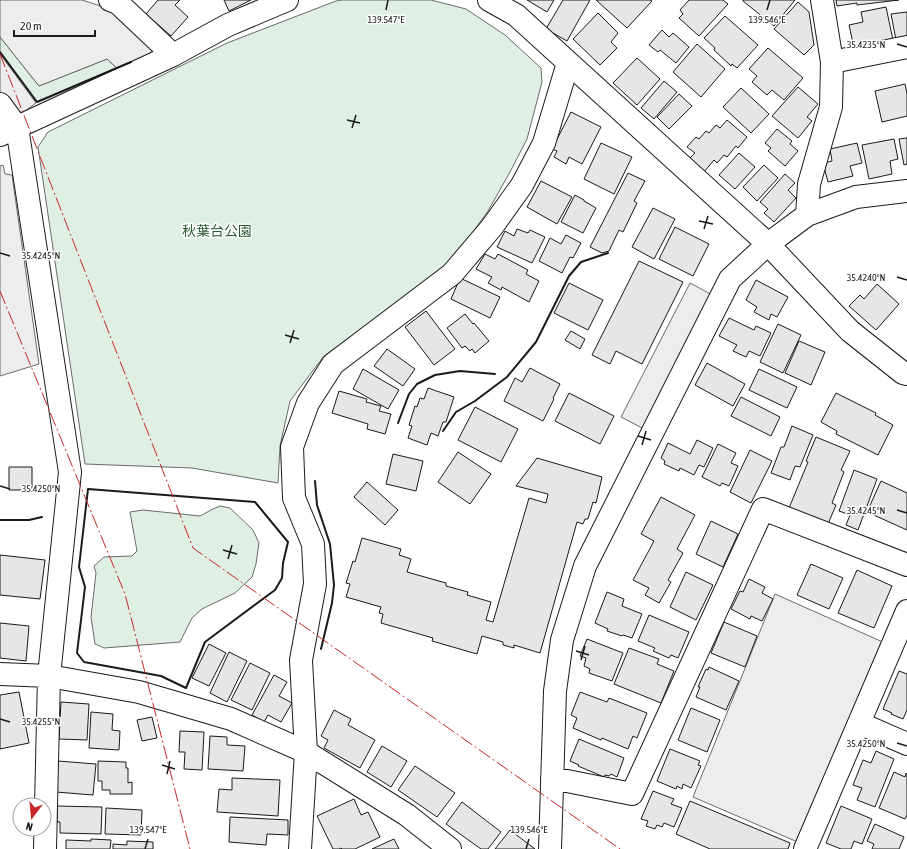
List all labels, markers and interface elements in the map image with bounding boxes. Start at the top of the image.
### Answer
scale bar [14,12,95,38]
text: 139.547°E [368,14,405,25]
text: 139.546°E [749,14,786,25]
text: 20 m [20,19,42,33]
text: 35.4235°N [847,39,885,50]
park label: 秋葉台公園 [182,223,252,239]
text: 35.4245°N [22,250,60,261]
text: 35.4240°N [847,272,885,283]
text: 35.4250°N [22,483,60,494]
text: 35.4245°N [847,505,885,516]
text: 35.4255°N [22,716,60,727]
text: 35.4250°N [847,738,885,749]
north arrow [12,797,52,837]
text: N [24,820,34,833]
text: 139.547°E [130,824,167,835]
text: 139.546°E [511,824,548,835]

